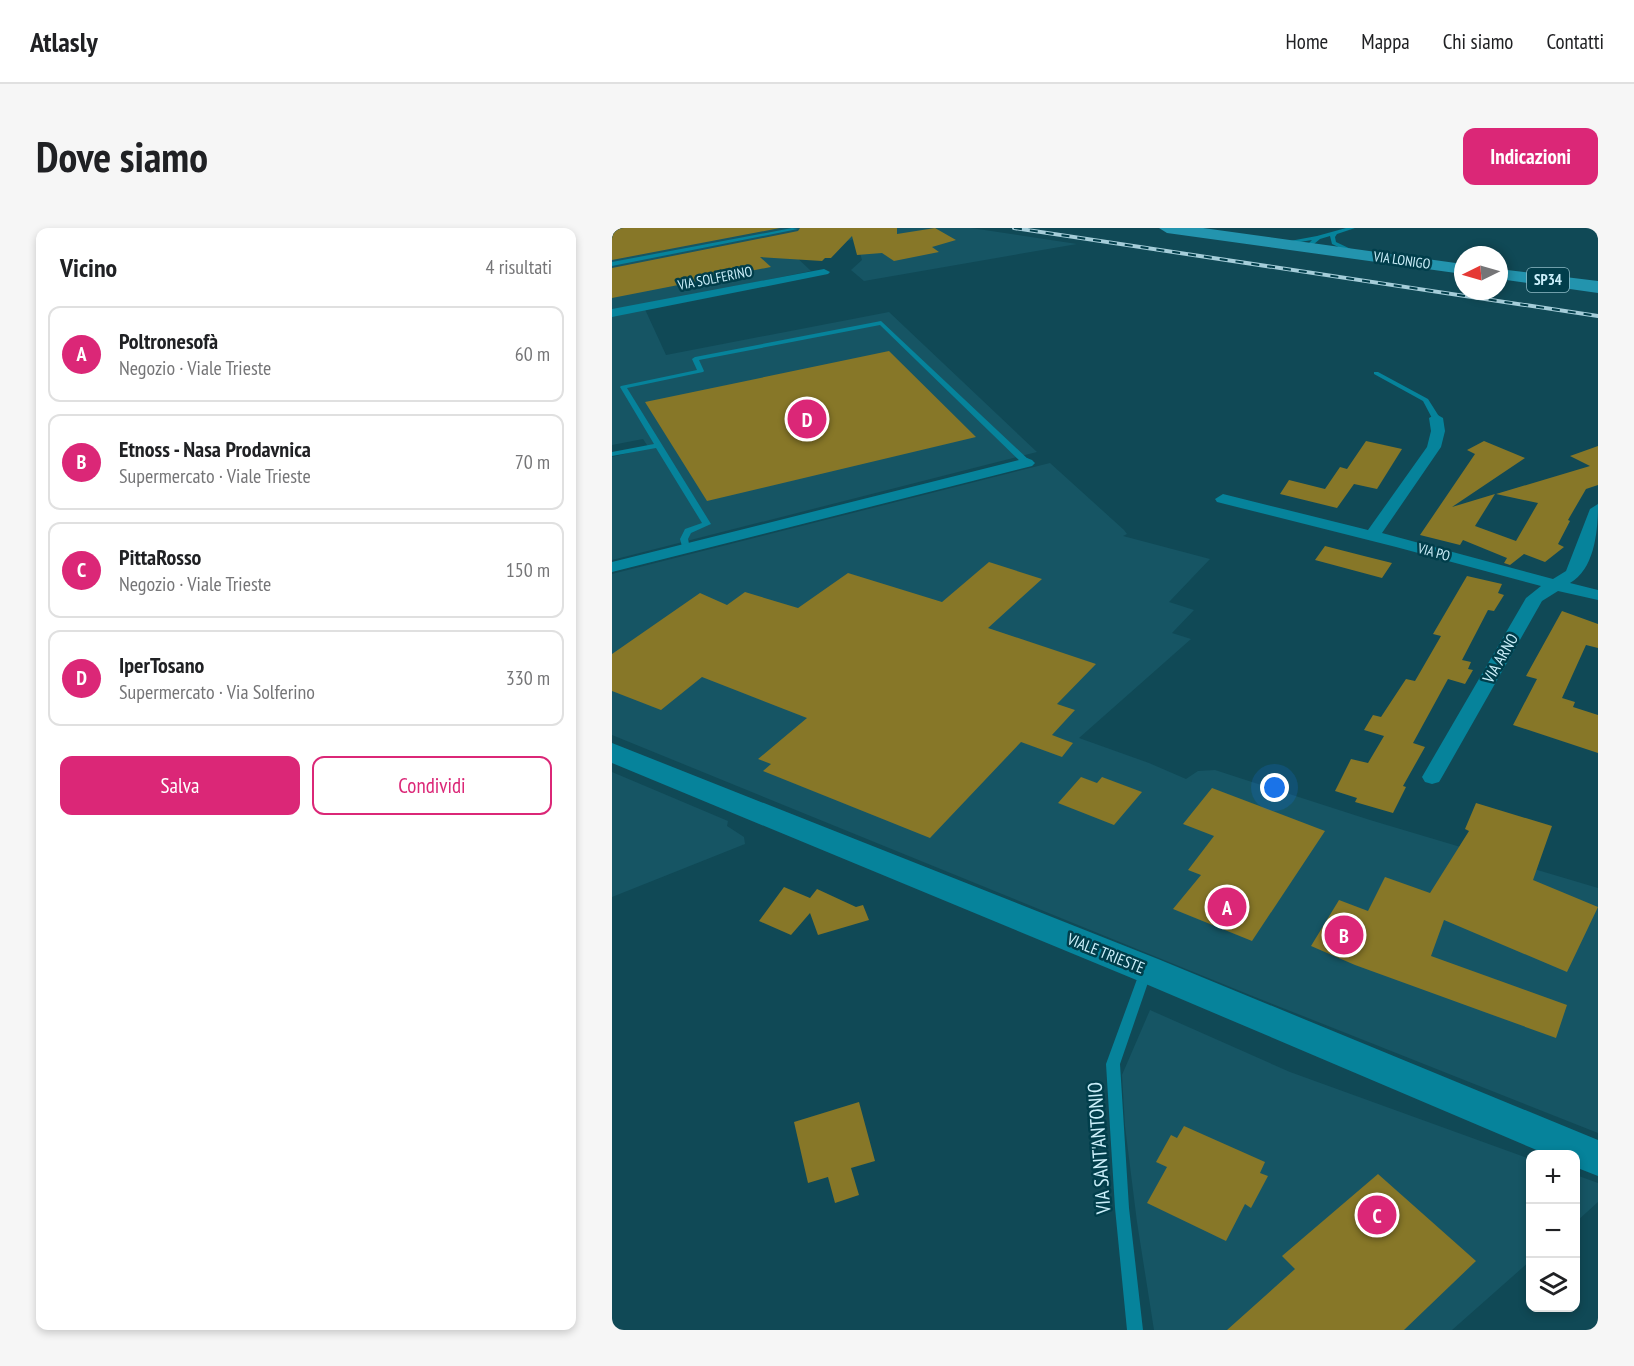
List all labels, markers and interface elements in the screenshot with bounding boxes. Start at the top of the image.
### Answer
text: Atlasly [30,23,98,60]
text: Home [1286,28,1328,55]
text: Mappa [1361,28,1410,55]
text: Chi siamo [1443,28,1513,55]
text: Contatti [1546,28,1604,55]
button: Indicazioni [1463,128,1598,185]
text: Dove siamo [36,129,208,184]
north arrow [1454,246,1508,300]
street label: VIA LONIGO [1372,247,1432,273]
text: Vicino [60,251,117,284]
text: 4 risultati [486,254,552,280]
street label: VIA SOLFERINO [675,262,754,294]
road number: SP34 [1527,268,1569,292]
text: Poltronesofà [119,327,218,355]
text: A [76,341,87,367]
text: 60 m [515,341,550,367]
text: Negozio · Viale Trieste [119,355,271,381]
pin: D [788,396,826,441]
text: Etnoss - Nasa Prodavnica [119,435,311,463]
text: B [77,449,86,475]
text: 70 m [515,449,550,475]
text: Supermercato · Viale Trieste [119,463,311,489]
street label: VIA PO [1415,539,1452,565]
text: PittaRosso [119,543,201,571]
text: C [77,557,86,583]
text: 150 m [506,557,550,583]
text: Negozio · Viale Trieste [119,571,271,597]
street label: VIA ARNO [1477,630,1522,687]
text: IperTosano [119,651,204,679]
text: D [76,665,87,691]
text: 330 m [506,665,550,691]
text: Supermercato · Via Solferino [119,679,315,705]
button: Salva [60,756,300,815]
button: Condividi [312,756,552,815]
your location [1260,773,1289,802]
pin: A [1208,884,1246,930]
pin: B [1324,912,1364,958]
street label: VIALE TRIESTE [1064,928,1148,978]
street label: VIA SANT'ANTONIO [1081,1081,1117,1216]
map controls [1526,1150,1580,1312]
button: + [1526,1150,1580,1204]
pin: C [1358,1192,1396,1238]
button: − [1526,1204,1580,1258]
button: layers [1526,1258,1580,1312]

